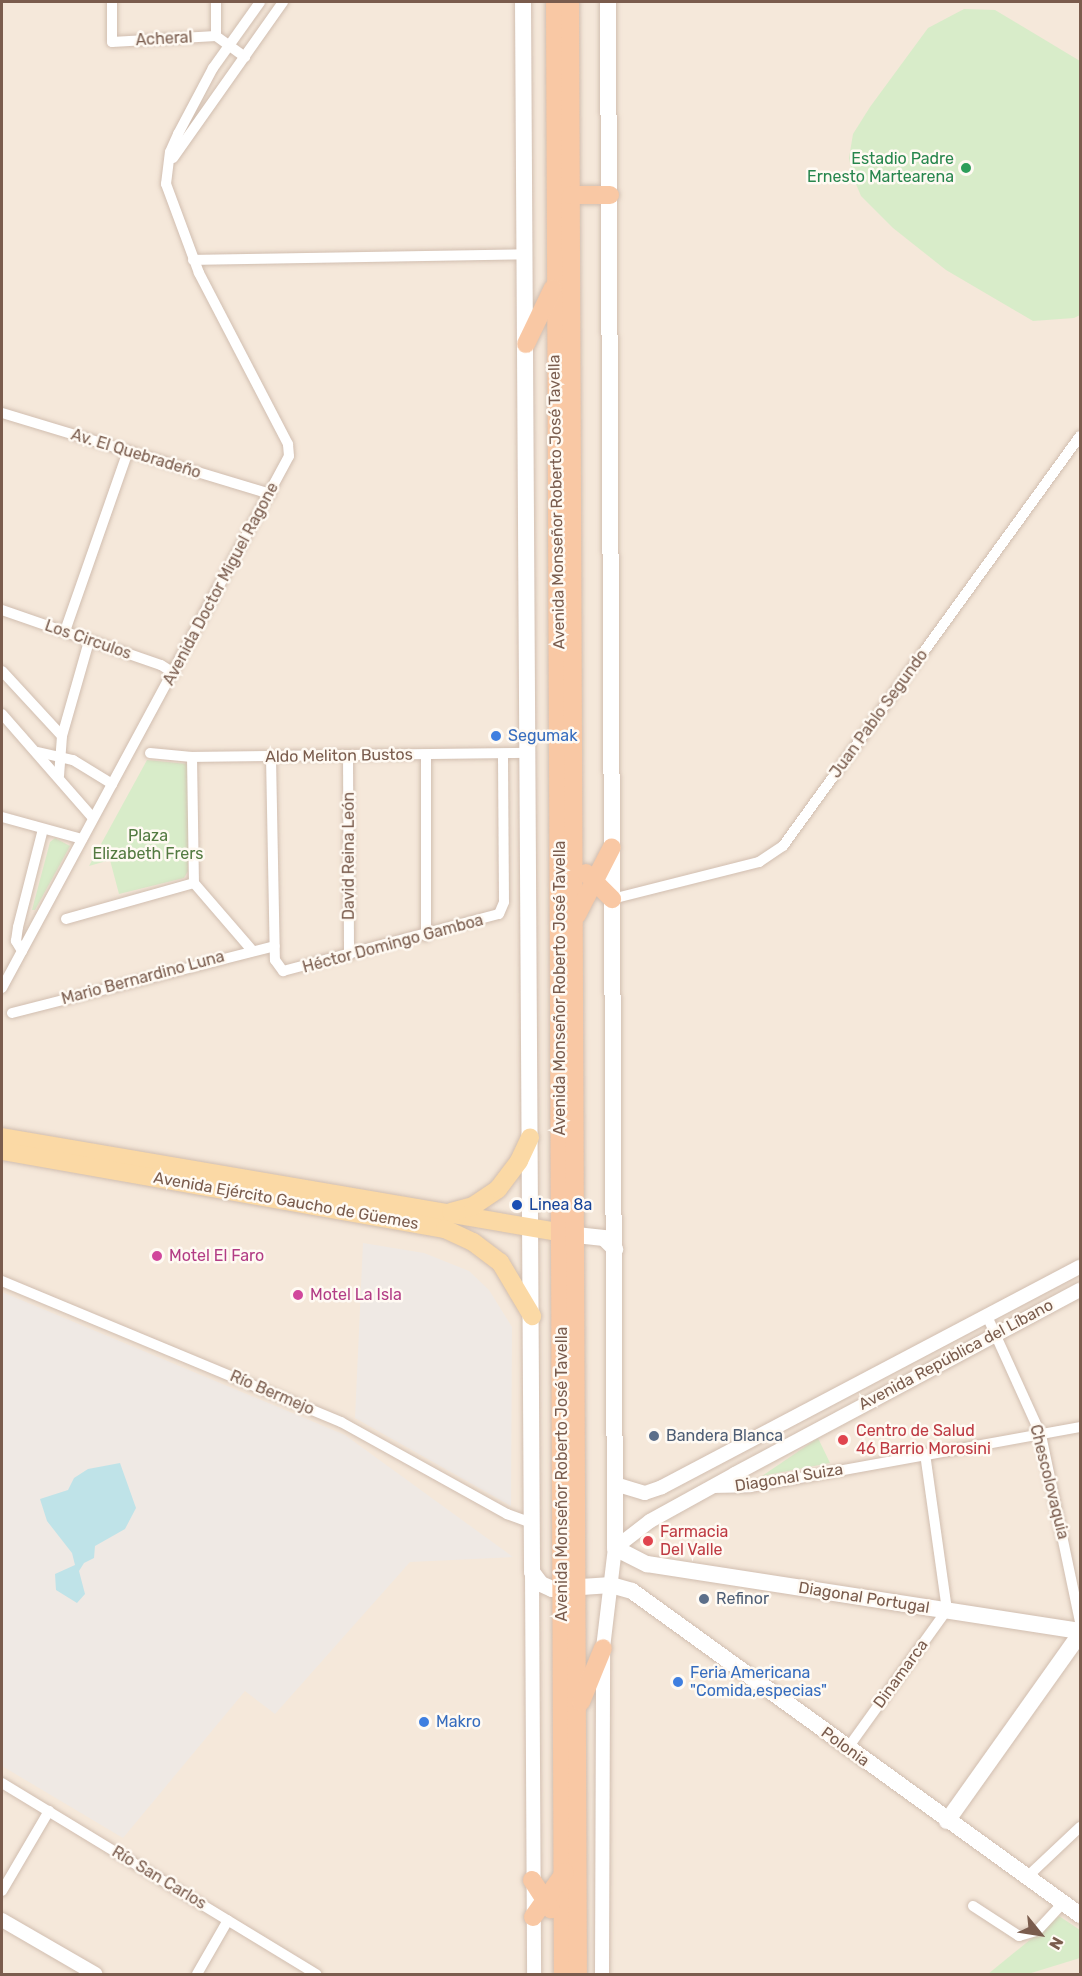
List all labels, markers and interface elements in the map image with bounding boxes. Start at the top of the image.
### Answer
street label: Acheral [135,28,193,50]
place label: Estadio Padre Ernesto Martearena [807,149,954,187]
marker: Estadio Padre Ernesto Martearena [959,161,973,175]
street label: Avenida Monseñor Roberto José Tavella [545,354,569,650]
street label: Av. El Quebradeño [69,425,203,483]
street label: Avenida Doctor Miguel Ragone [159,479,283,689]
street label: Los Circulos [42,616,134,664]
street label: Juan Pablo Segundo [826,646,932,782]
place label: Segumak [508,726,577,746]
marker: Segumak [489,729,503,743]
street label: Aldo Meliton Bustos [265,745,413,767]
street label: David Reina León [339,792,359,920]
park label: Plaza Elizabeth Frers [92,826,204,864]
street label: Avenida Monseñor Roberto José Tavella [550,840,570,1136]
street label: Héctor Domingo Gamboa [300,911,486,977]
street label: Mario Bernardino Luna [59,947,227,1009]
street label: Avenida Ejército Gaucho de Güemes [152,1168,420,1234]
place label: Linea 8a [529,1195,592,1215]
marker: Linea 8a [510,1198,524,1212]
place label: Motel El Faro [169,1246,264,1266]
marker: Motel El Faro [150,1249,164,1263]
place label: Motel La Isla [310,1285,402,1305]
marker: Motel La Isla [291,1288,305,1302]
street label: Avenida República del Líbano [856,1295,1056,1415]
street label: Avenida Monseñor Roberto José Tavella [552,1326,572,1622]
street label: Río Bermejo [227,1367,317,1419]
place label: Centro de Salud 46 Barrio Morosini [856,1421,991,1459]
street label: Chescolovaquia [1025,1423,1073,1541]
place label: Bandera Blanca [666,1426,783,1446]
marker: Bandera Blanca [647,1429,661,1443]
marker: Centro de Salud 46 Barrio Morosini [834,1431,852,1449]
street label: Diagonal Suiza [734,1460,844,1496]
place label: Farmacia Del Valle [660,1522,728,1560]
marker: Farmacia Del Valle [641,1534,655,1548]
street label: Diagonal Portugal [797,1578,931,1618]
place label: Refinor [716,1589,769,1609]
marker: Refinor [697,1592,711,1606]
street label: Dinamarca [870,1636,932,1712]
place label: Feria Americana "Comida,especias" [690,1663,827,1701]
marker: Feria Americana "Comida,especias" [671,1675,685,1689]
place label: Makro [436,1712,481,1732]
marker: Makro [417,1715,431,1729]
street label: Polonia [817,1723,873,1771]
street label: Río San Carlos [108,1842,210,1914]
north arrow [1010,1904,1070,1964]
text: N [1045,1934,1067,1953]

